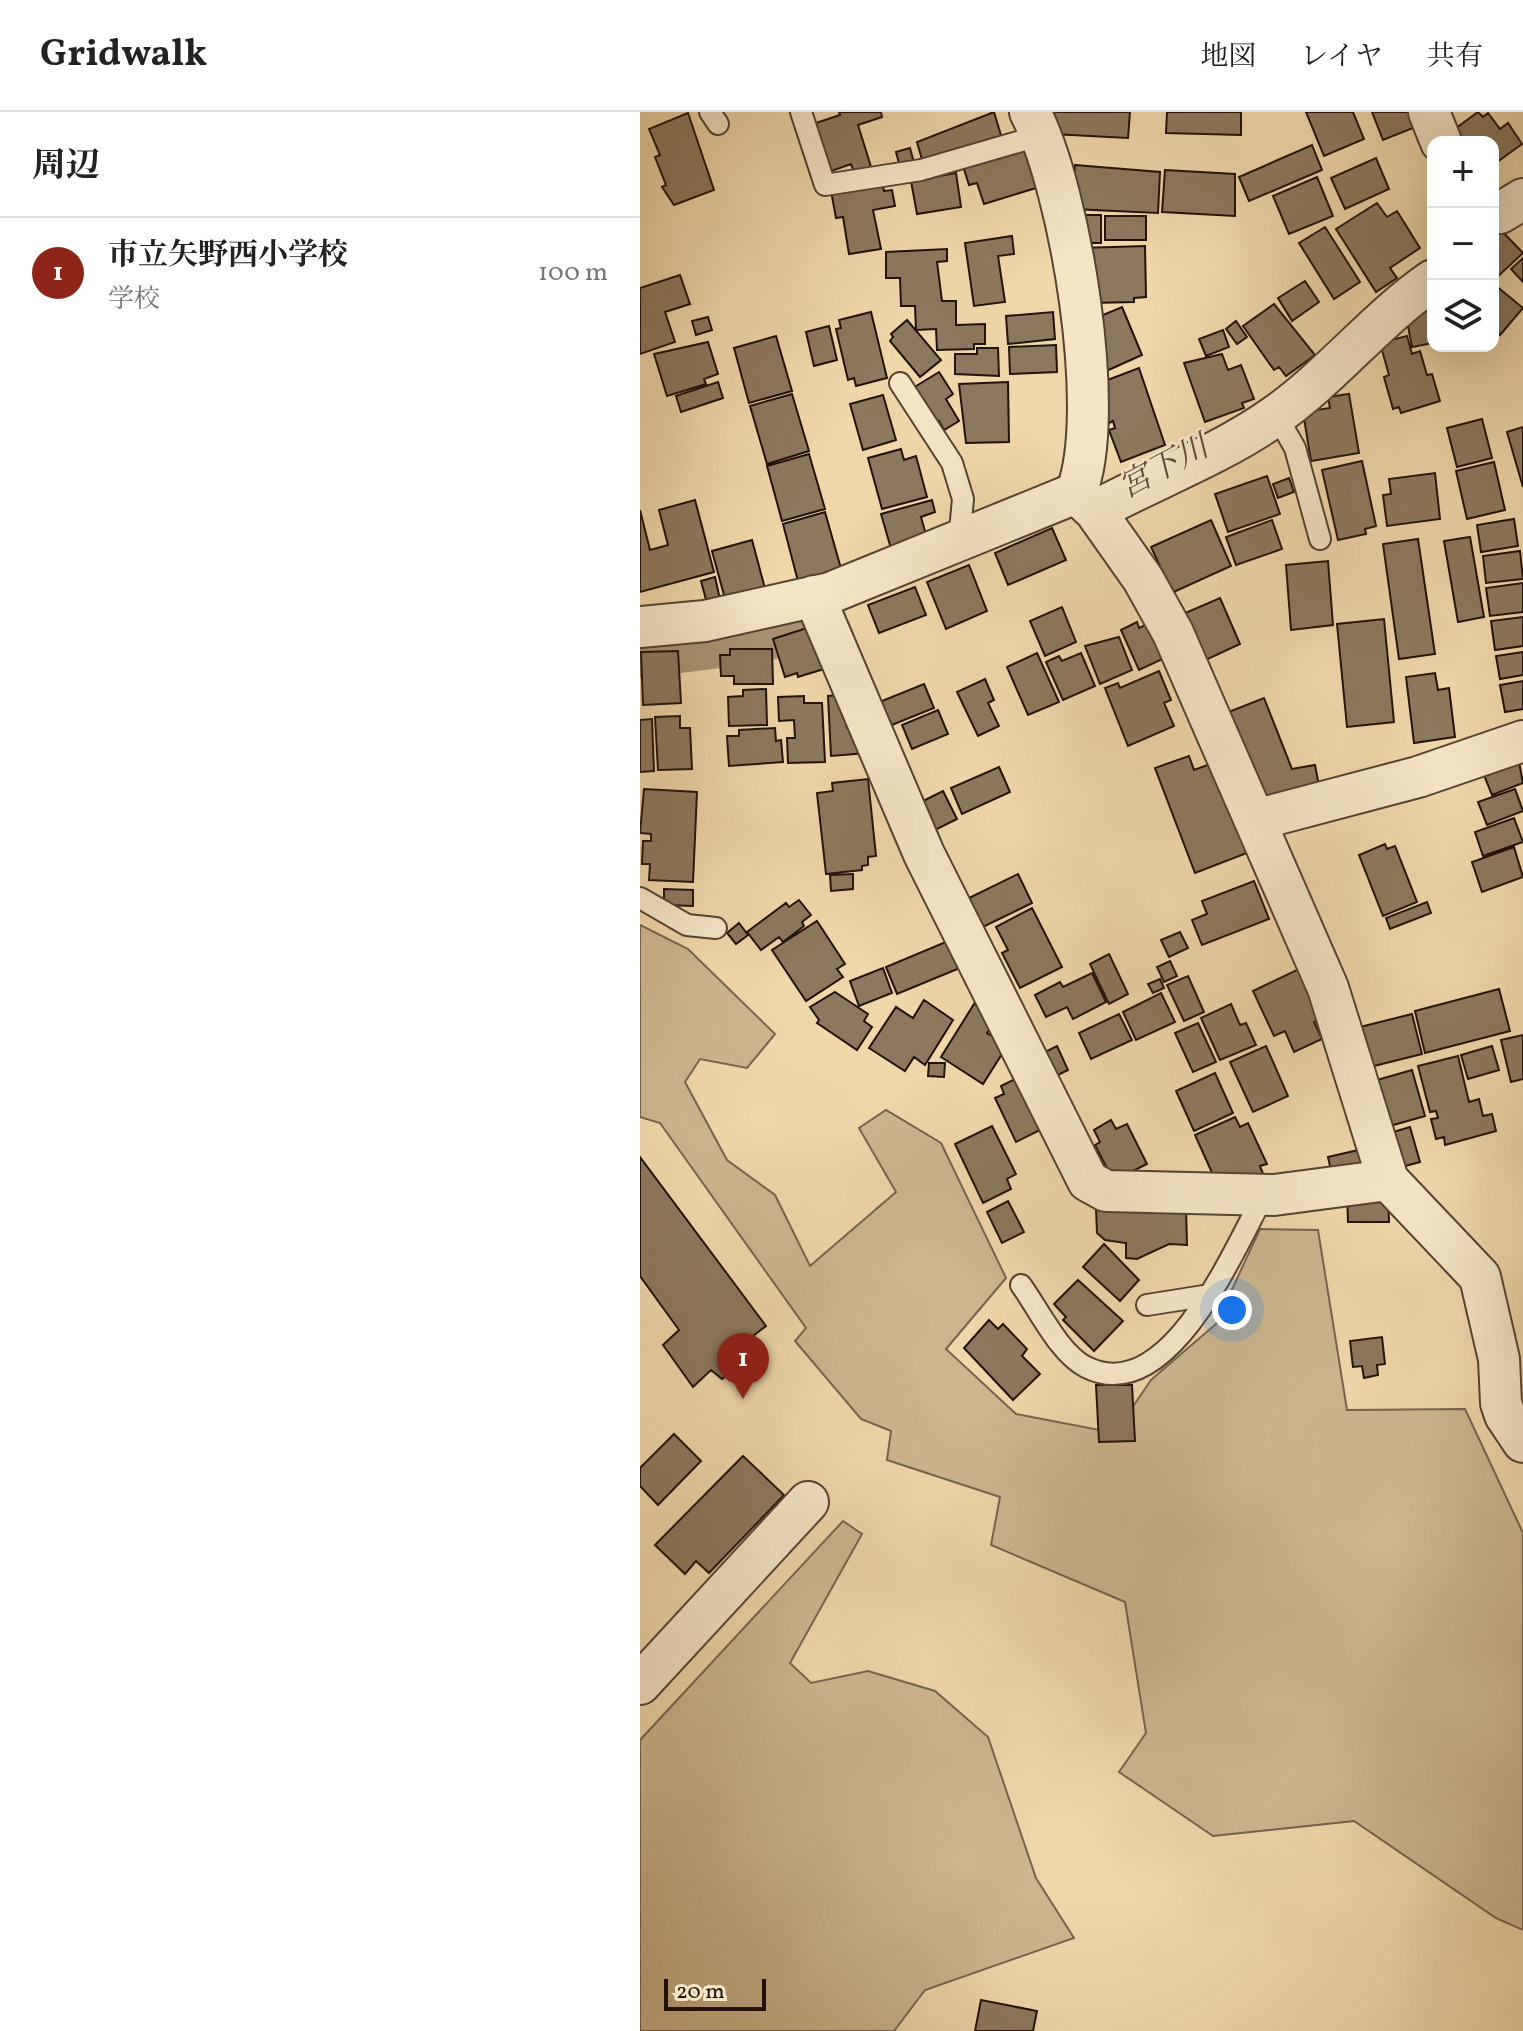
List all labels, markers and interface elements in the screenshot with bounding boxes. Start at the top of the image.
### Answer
text: Gridwalk [40,29,207,82]
text: 地図 [1200,38,1256,77]
text: レイヤ [1300,38,1383,77]
text: 共有 [1427,38,1483,77]
map controls [1427,136,1499,352]
button: + [1427,136,1499,208]
text: 周辺 [32,144,100,191]
button: − [1427,208,1499,280]
text: 市立矢野西小学校 [108,235,348,277]
text: 1 [53,255,63,291]
text: 100 m [538,255,608,291]
button: layers [1427,280,1499,352]
text: 学校 [108,282,160,318]
water label: 宮下川 [1112,425,1220,511]
your location [1212,1290,1252,1330]
pin: 1 [717,1333,769,1399]
scale bar [664,1975,766,2011]
text: 20 m [676,1977,725,2008]

